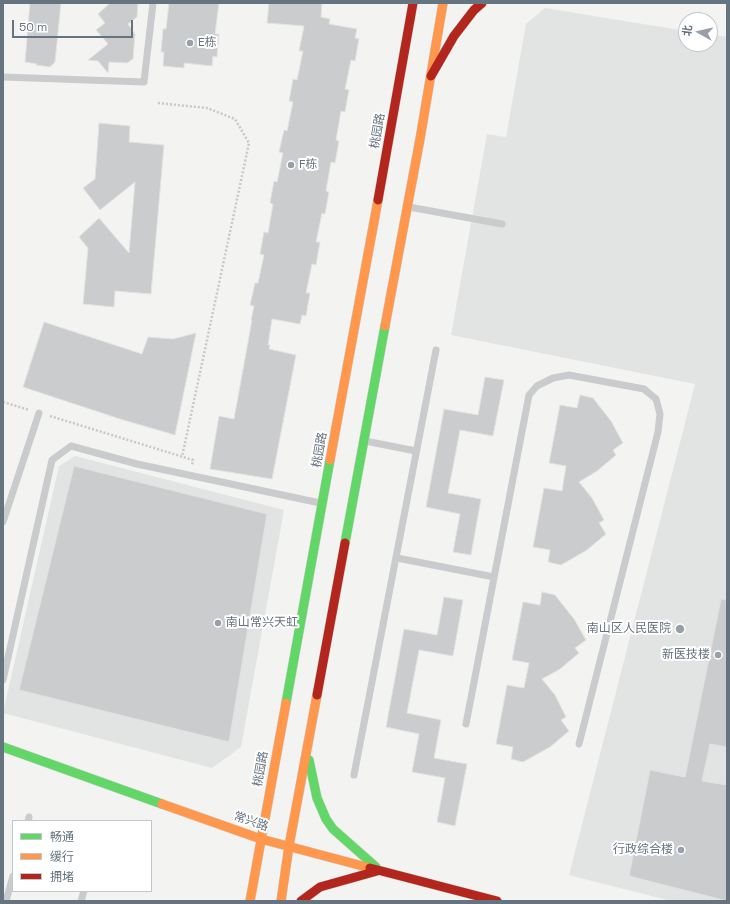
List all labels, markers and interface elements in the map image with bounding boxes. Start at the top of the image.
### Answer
scale bar [14,12,135,38]
north arrow [678,12,718,52]
text: 50 m [19,19,47,35]
text: 北 [679,24,695,37]
place label: E栋 [198,36,217,50]
marker: E栋 [185,38,195,48]
street label: 桃园路 [368,112,388,150]
place label: F栋 [299,158,317,172]
marker: F栋 [286,160,296,170]
street label: 桃园路 [310,431,330,469]
place label: 南山常兴天虹 [226,616,298,630]
marker: 南山常兴天虹 [213,618,223,628]
place label: 南山区人民医院 [587,622,671,636]
marker: 南山区人民医院 [674,623,686,635]
place label: 新医技楼 [662,648,710,662]
marker: 新医技楼 [713,650,723,660]
street label: 桃园路 [251,750,271,788]
street label: 常兴路 [232,809,270,835]
legend [12,820,152,892]
text: 畅通 [50,829,74,845]
place label: 行政综合楼 [613,843,673,857]
marker: 行政综合楼 [676,845,686,855]
text: 缓行 [50,849,74,865]
text: 拥堵 [50,869,74,885]

